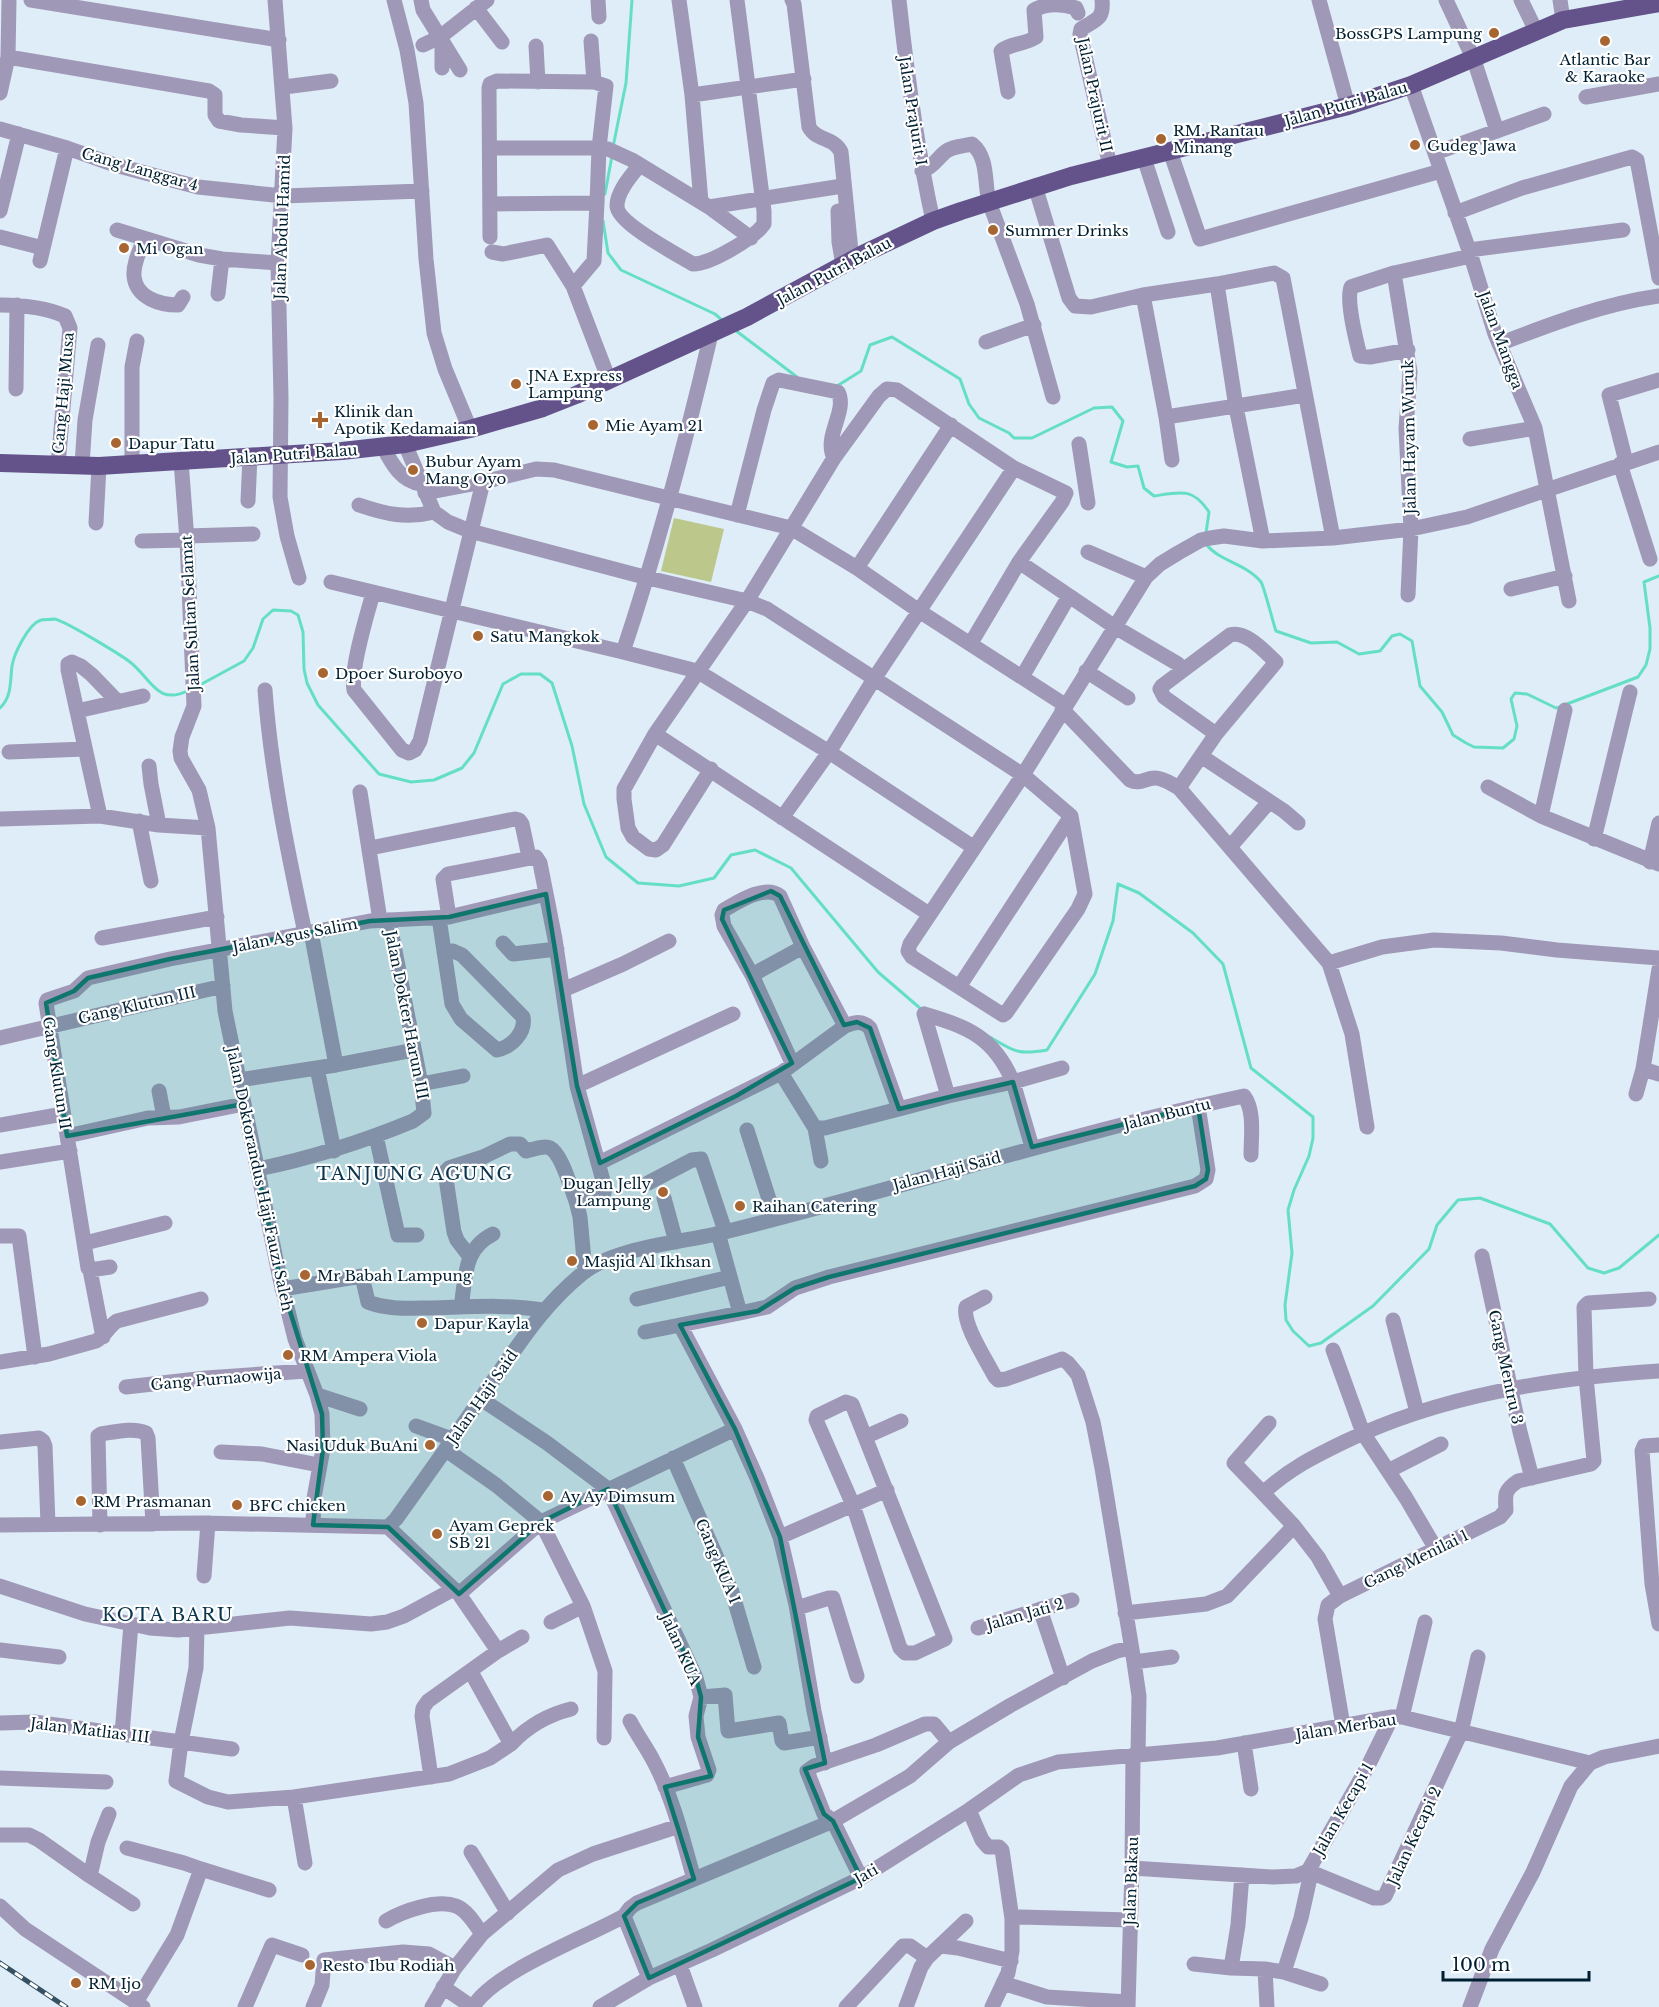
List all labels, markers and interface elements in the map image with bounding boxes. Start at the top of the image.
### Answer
place label: BossGPS Lampung [1335,24,1483,43]
marker: BossGPS Lampung [1487,26,1501,40]
street label: Jalan Prajurit II [1073,34,1116,154]
marker: Atlantic Bar & Karaoke [1598,34,1612,48]
place label: Atlantic Bar & Karaoke [1559,50,1651,86]
street label: Jalan Prajurit I [895,53,931,167]
street label: Jalan Putri Balau [1280,77,1410,131]
place label: RM. Rantau Minang [1173,121,1264,157]
marker: RM. Rantau Minang [1154,132,1168,146]
place label: Gudeg Jawa [1427,136,1517,155]
marker: Gudeg Jawa [1408,138,1422,152]
street label: Gang Langgar 4 [79,143,201,195]
street label: Jalan Abdul Hamid [270,154,294,302]
place label: Summer Drinks [1005,221,1129,240]
marker: Summer Drinks [986,223,1000,237]
street label: Jalan Putri Balau [772,233,895,310]
place label: Mi Ogan [136,239,204,258]
marker: Mi Ogan [117,241,131,255]
street label: Jalan Mangga [1474,287,1528,392]
street label: Gang Haji Musa [48,331,78,455]
street label: Jalan Hayam Wuruk [1398,359,1420,516]
place label: JNA Express Lampung [526,366,622,402]
marker: JNA Express Lampung [509,377,523,391]
place label: Klinik dan Apotik Kedamaian [333,402,476,438]
marker: Klinik dan Apotik Kedamaian [311,411,329,429]
place label: Mie Ayam 21 [605,416,704,435]
marker: Mie Ayam 21 [586,418,600,432]
place label: Dapur Tatu [128,434,215,453]
marker: Dapur Tatu [109,436,123,450]
street label: Jalan Putri Balau [228,440,358,468]
place label: Bubur Ayam Mang Oyo [425,452,521,488]
marker: Bubur Ayam Mang Oyo [406,463,420,477]
street label: Jalan Sultan Selamat [176,534,204,694]
place label: Satu Mangkok [490,627,601,646]
marker: Satu Mangkok [471,629,485,643]
place label: Dpoer Suroboyo [335,664,463,683]
marker: Dpoer Suroboyo [316,666,330,680]
street label: Jalan Agus Salim [229,914,359,957]
street label: Jalan Dokter Harun III [381,927,433,1101]
street label: Gang Klutun III [76,982,198,1028]
street label: Gang Klutun II [39,1015,75,1131]
street label: Jalan Doktorandus Haji Fauzi Saleh [222,1043,297,1313]
street label: Jalan Buntu [1120,1094,1213,1134]
street label: Jalan Haji Said [889,1147,1003,1195]
district label: TANJUNG AGUNG [316,1163,514,1185]
place label: Dugan Jelly Lampung [562,1174,652,1210]
marker: Dugan Jelly Lampung [656,1185,670,1199]
place label: Raihan Catering [752,1197,878,1216]
marker: Raihan Catering [733,1199,747,1213]
place label: Masjid Al Ikhsan [584,1252,711,1271]
marker: Masjid Al Ikhsan [565,1254,579,1268]
place label: Mr Babah Lampung [317,1266,473,1285]
marker: Mr Babah Lampung [298,1268,312,1282]
street label: Gang Mentru 3 [1485,1308,1527,1426]
place label: Dapur Kayla [434,1314,530,1333]
marker: Dapur Kayla [415,1316,429,1330]
place label: RM Ampera Viola [300,1346,438,1365]
street label: Jalan Haji Said [441,1346,522,1450]
marker: RM Ampera Viola [281,1348,295,1362]
street label: Gang Purnaowija [150,1364,283,1394]
place label: Nasi Uduk BuAni [286,1436,418,1455]
marker: Nasi Uduk BuAni [423,1438,437,1452]
place label: Ay Ay Dimsum [559,1487,675,1506]
marker: Ay Ay Dimsum [541,1489,555,1503]
place label: RM Prasmanan [93,1492,211,1511]
marker: RM Prasmanan [74,1494,88,1508]
place label: BFC chicken [249,1496,346,1515]
marker: BFC chicken [230,1498,244,1512]
place label: Ayam Geprek SB 21 [448,1516,555,1552]
street label: Gang KUA I [692,1516,744,1606]
street label: Gang Menilai 1 [1361,1525,1471,1593]
marker: Ayam Geprek SB 21 [430,1527,444,1541]
street label: Jalan Jati 2 [982,1594,1066,1635]
district label: KOTA BARU [102,1604,234,1626]
street label: Jalan KUA [656,1608,706,1688]
street label: Jalan Merbau [1292,1710,1398,1745]
street label: Jalan Matlias III [27,1713,151,1747]
street label: Jalan Kecapi 1 [1308,1759,1377,1861]
street label: Jalan Kecapi 2 [1382,1784,1445,1890]
street label: Jalan Bakau [1120,1836,1142,1928]
street label: Jati [849,1860,881,1889]
scale bar [1443,1944,1588,1982]
text: 100 m [1452,1954,1510,1976]
place label: Resto Ibu Rodiah [322,1956,455,1975]
marker: Resto Ibu Rodiah [303,1958,317,1972]
place label: RM Ijo [88,1974,141,1993]
marker: RM Ijo [69,1976,83,1990]

